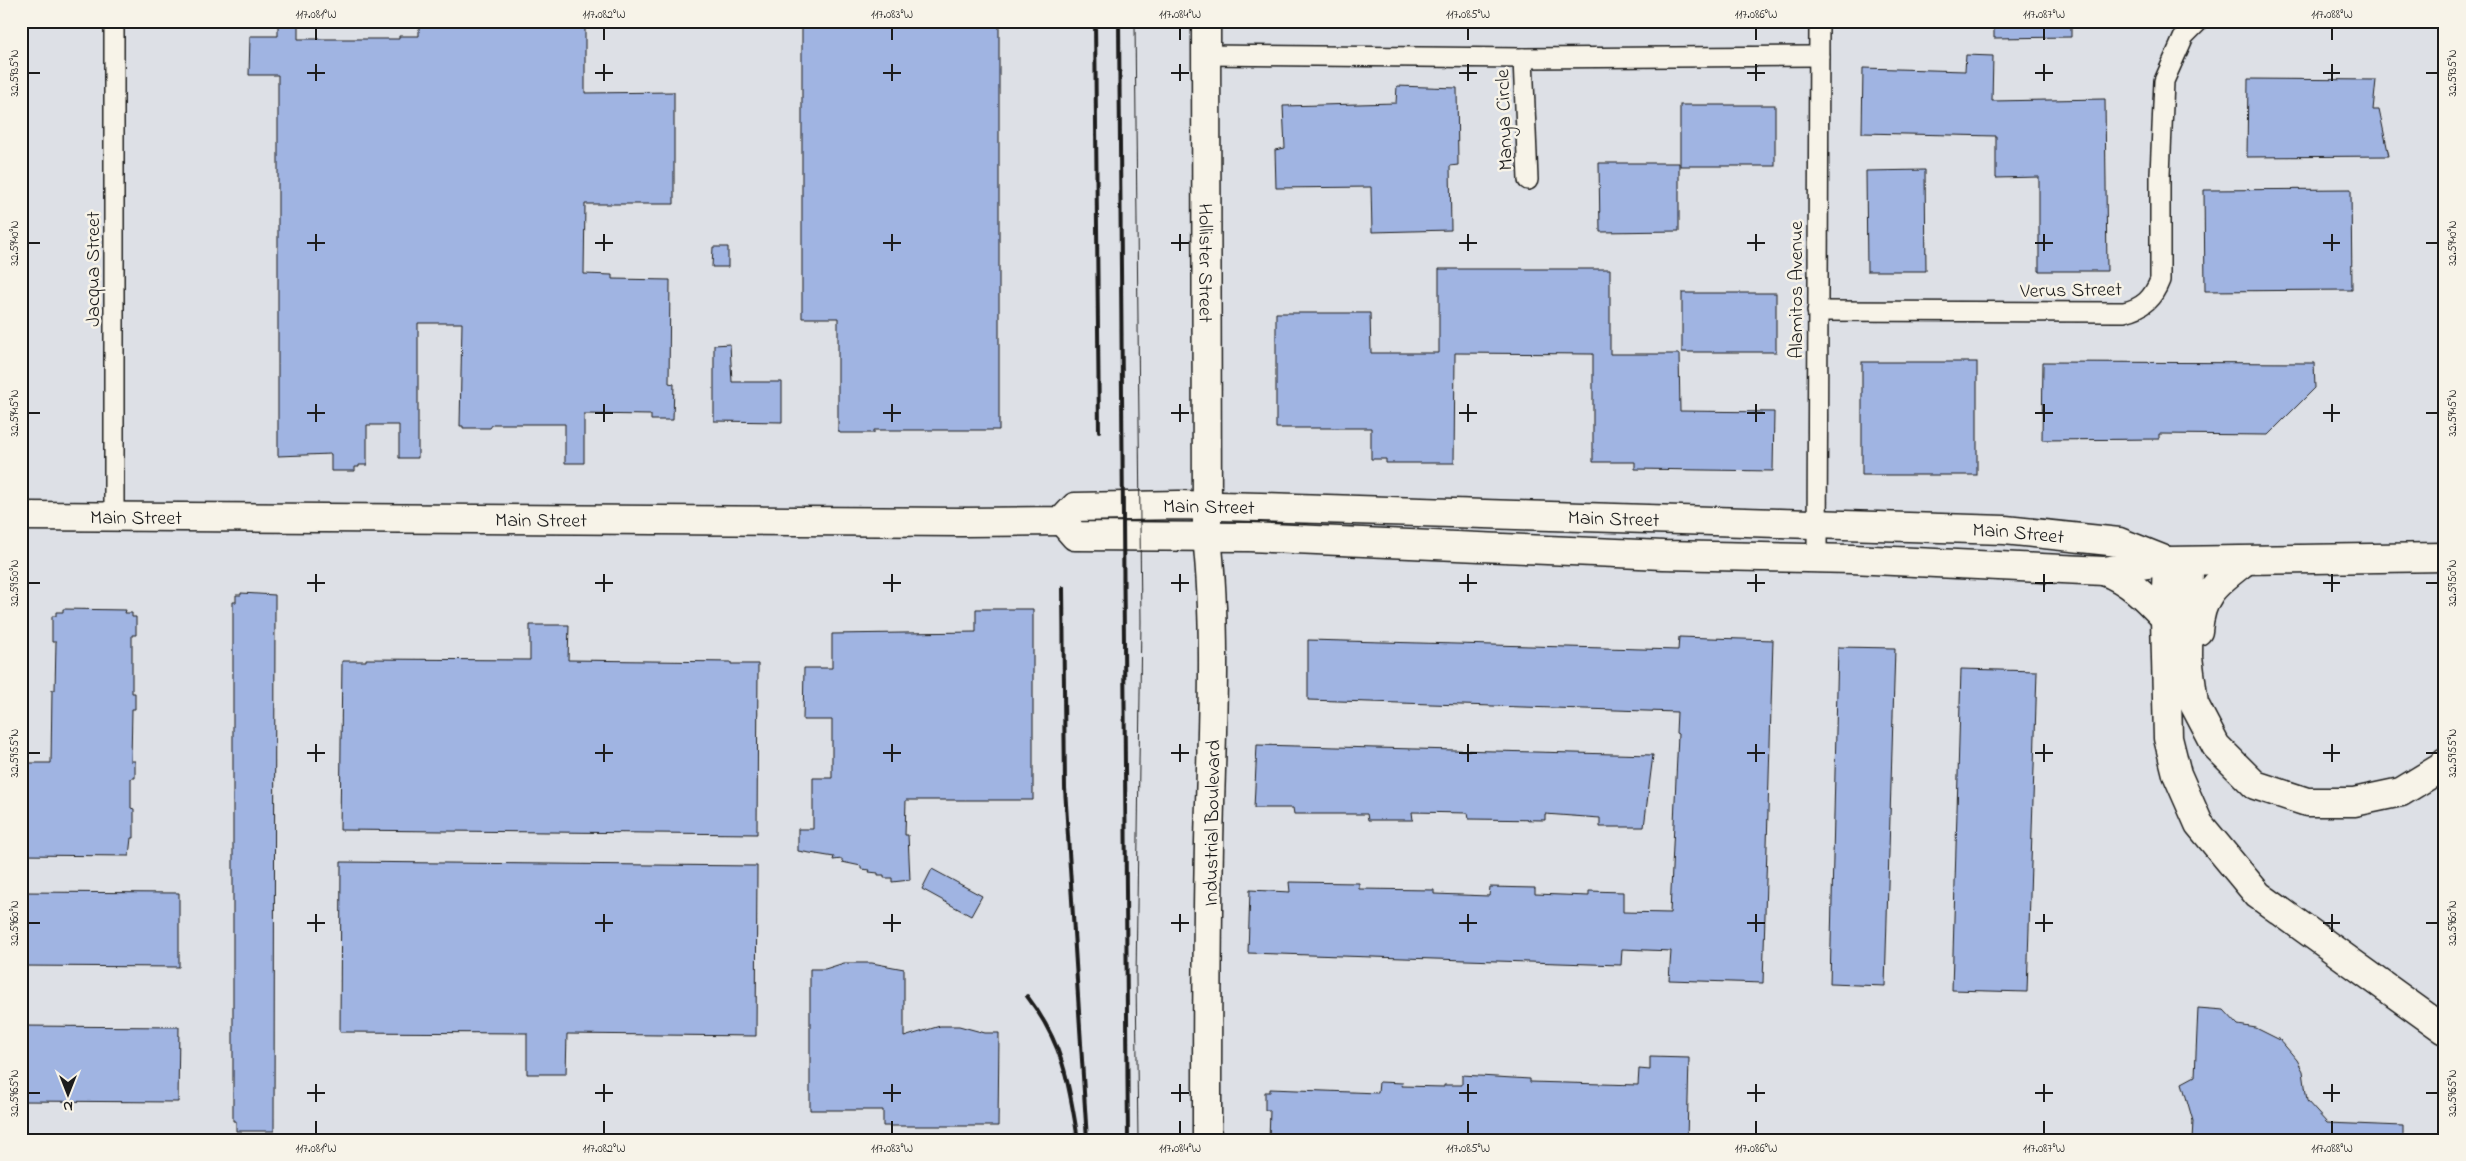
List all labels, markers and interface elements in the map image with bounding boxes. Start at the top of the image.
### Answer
text: 117.081°W [295,6,337,24]
text: 117.082°W [582,6,626,24]
text: 117.083°W [871,6,913,24]
text: 117.084°W [1159,6,1201,24]
text: 117.085°W [1446,6,1490,24]
text: 117.086°W [1735,6,1777,24]
text: 117.087°W [2023,6,2065,24]
text: 117.088°W [2311,6,2353,24]
text: 32.5935°N [6,50,24,96]
text: 32.5935°N [2444,50,2462,96]
street label: Manya Circle [1489,69,1522,171]
street label: Hollister Street [1189,203,1219,323]
street label: Jacqua Street [80,211,109,327]
text: 32.5940°N [6,220,24,266]
text: 32.5940°N [2444,220,2462,266]
street label: Alamitos Avenue [1783,221,1812,359]
street label: Verus Street [2019,276,2122,307]
text: 32.5945°N [6,390,24,436]
text: 32.5945°N [2444,390,2462,436]
street label: Main Street [1163,493,1255,524]
street label: Main Street [90,504,182,534]
street label: Main Street [1567,505,1660,536]
street label: Main Street [495,507,587,537]
street label: Main Street [1972,517,2066,553]
text: 32.5950°N [6,559,24,607]
text: 32.5950°N [2444,559,2462,607]
text: 32.5955°N [6,729,24,777]
text: 32.5955°N [2444,729,2462,777]
street label: Industrial Boulevard [1198,740,1229,907]
text: 32.5960°N [6,900,24,946]
text: 32.5960°N [2444,900,2462,946]
north arrow [42,1068,92,1118]
text: 32.5965°N [6,1069,24,1117]
text: 32.5965°N [2444,1069,2462,1117]
text: N [63,1095,73,1116]
text: 117.081°W [295,1140,337,1158]
text: 117.082°W [582,1140,626,1158]
text: 117.083°W [871,1140,913,1158]
text: 117.084°W [1159,1140,1201,1158]
text: 117.085°W [1446,1140,1490,1158]
text: 117.086°W [1735,1140,1777,1158]
text: 117.087°W [2023,1140,2065,1158]
text: 117.088°W [2311,1140,2353,1158]

